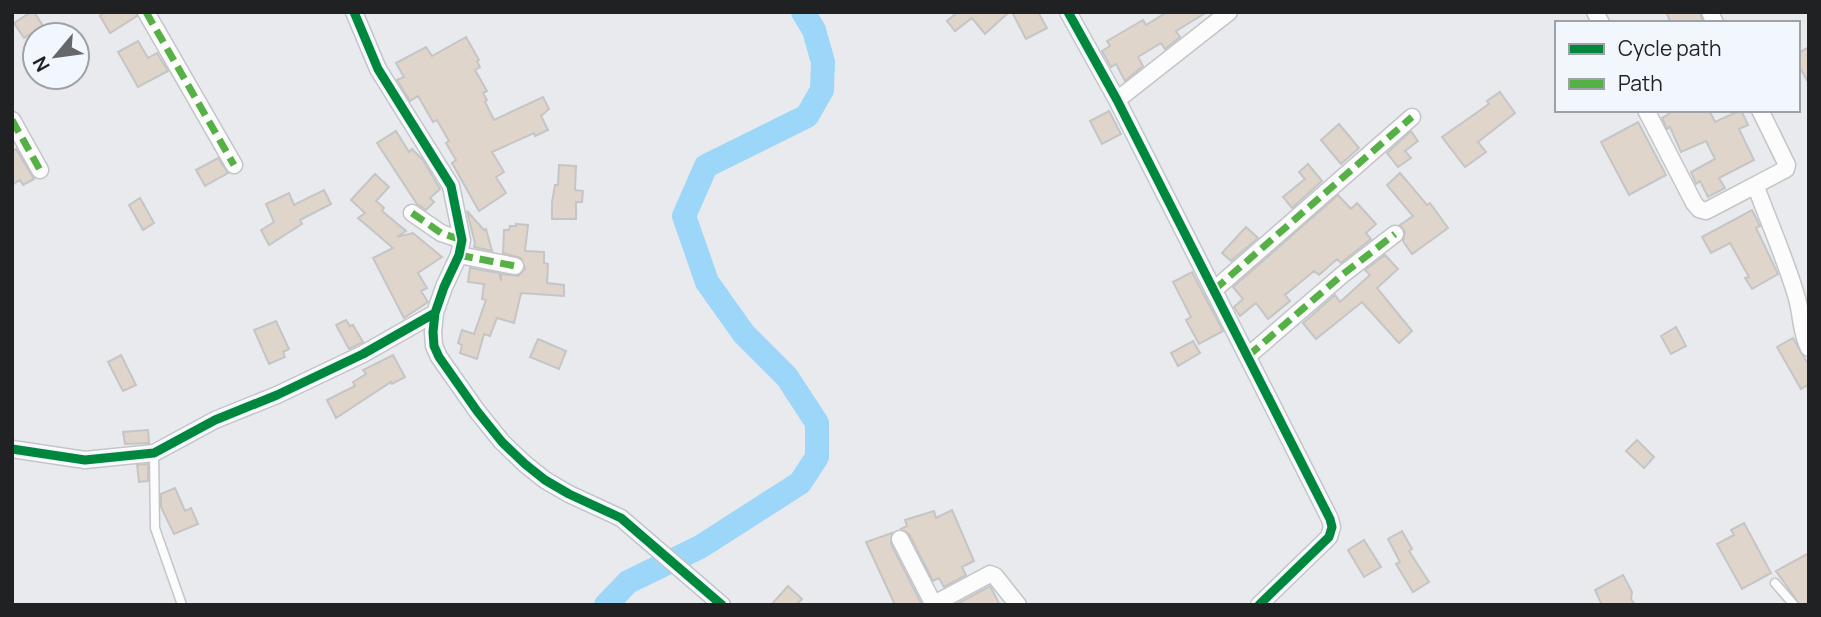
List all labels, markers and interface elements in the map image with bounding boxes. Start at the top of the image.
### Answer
north arrow [21,21,91,91]
legend [1555,21,1800,112]
text: Cycle path [1618,34,1721,62]
text: N [26,52,56,77]
text: Path [1618,69,1663,97]

